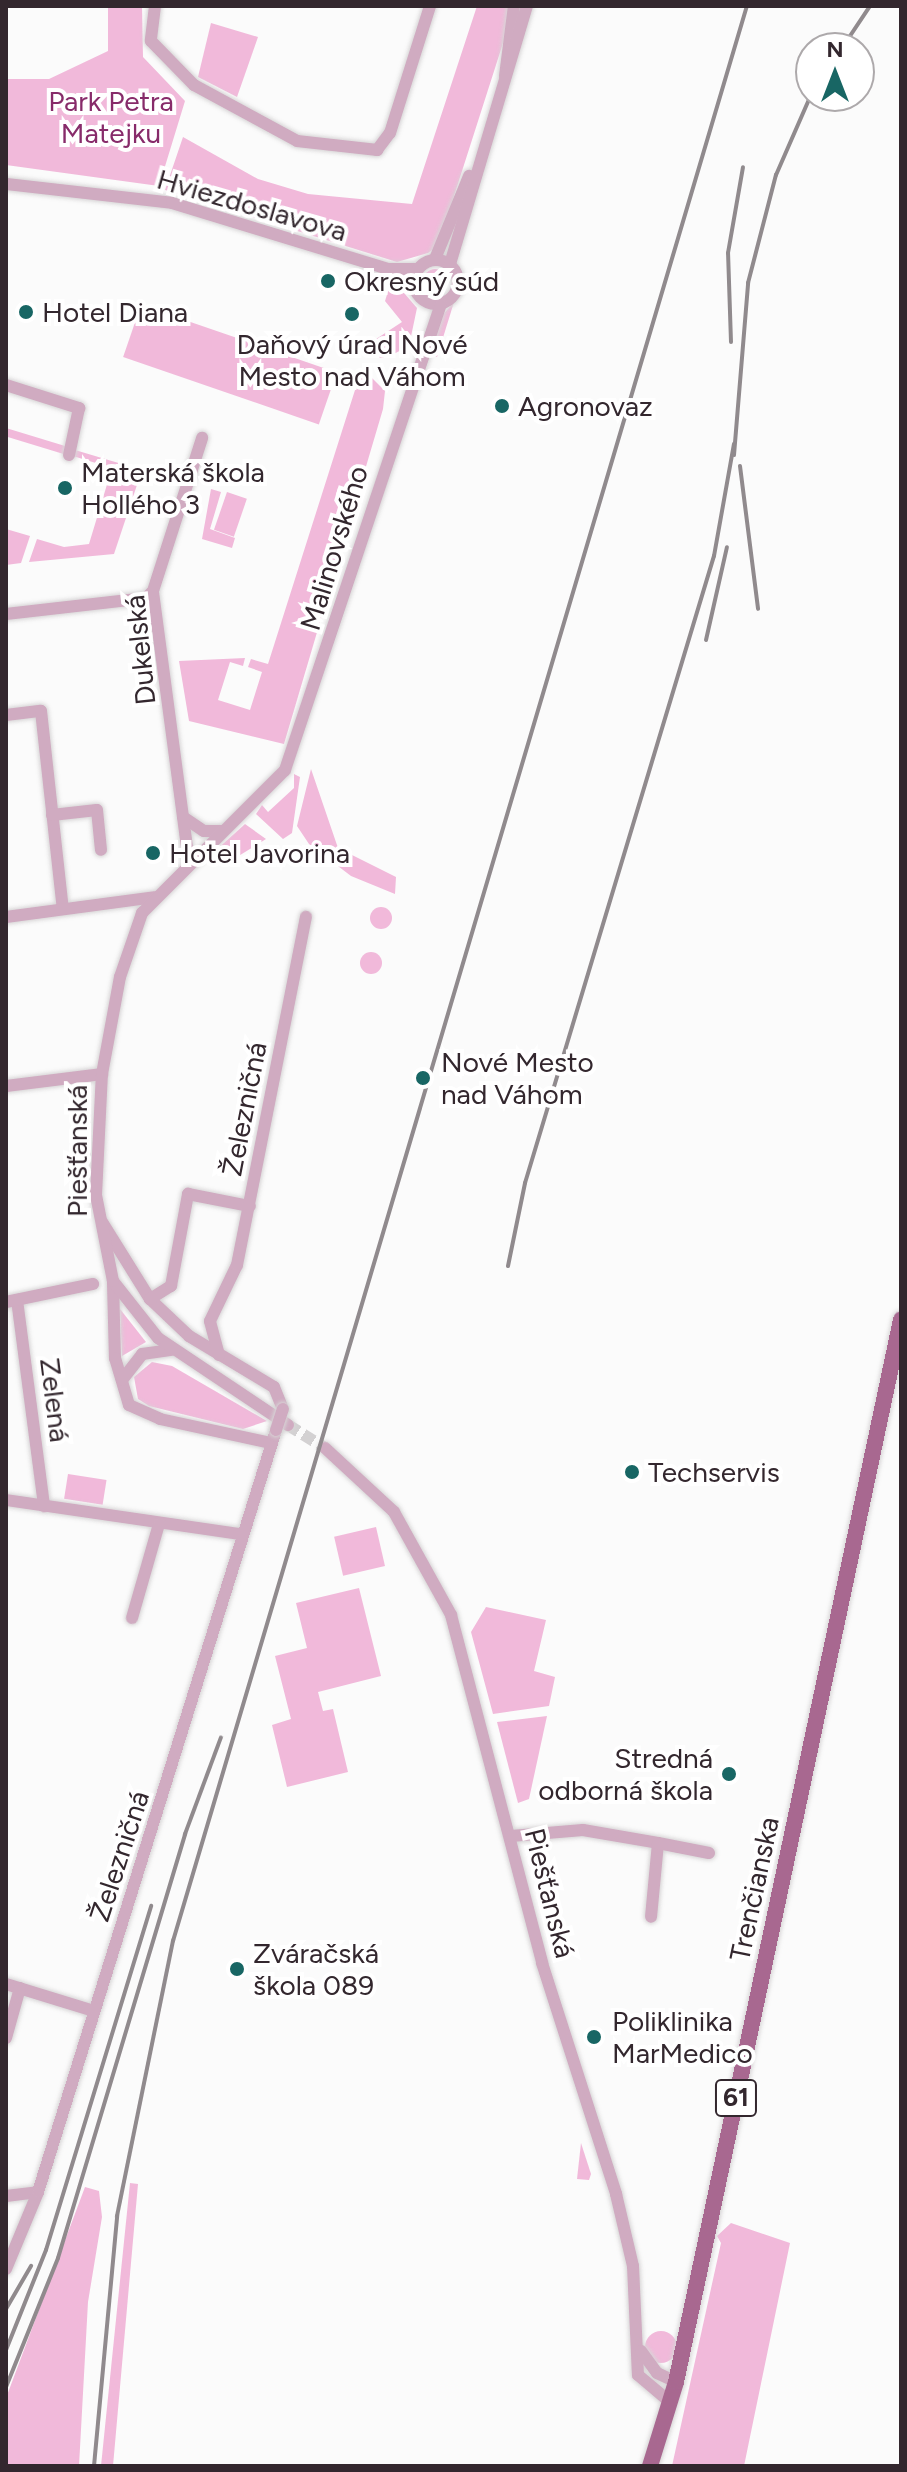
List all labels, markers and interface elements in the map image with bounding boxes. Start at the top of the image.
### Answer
north arrow [795,32,875,112]
text: N [826,36,844,63]
park label: Park Petra Matejku [48,84,174,150]
street label: Hviezdoslavova [153,162,351,248]
place label: Okresný súd [344,264,499,298]
marker: Okresný súd [319,272,337,290]
place label: Hotel Diana [42,295,188,329]
marker: Hotel Diana [17,303,35,321]
marker: Daňový úrad Nové Mesto nad Váhom [343,305,361,323]
place label: Daňový úrad Nové Mesto nad Váhom [236,327,468,393]
place label: Agronovaz [518,389,653,423]
marker: Agronovaz [493,397,511,415]
place label: Materská škola Hollého 3 [81,455,265,521]
street label: Malinovského [293,462,375,634]
marker: Materská škola Hollého 3 [56,479,74,497]
street label: Dukelská [118,593,162,707]
place label: Hotel Javorina [169,836,350,870]
marker: Hotel Javorina [144,844,162,862]
street label: Železničná [215,1039,273,1179]
place label: Nové Mesto nad Váhom [441,1045,594,1111]
marker: Nové Mesto nad Váhom [412,1067,434,1089]
street label: Piešťanská [60,1085,94,1217]
street label: Zelená [33,1356,77,1444]
place label: Techservis [648,1455,780,1489]
marker: Techservis [623,1463,641,1481]
place label: Stredná odborná škola [538,1741,713,1807]
marker: Stredná odborná škola [720,1765,738,1783]
street label: Železničná [82,1786,156,1926]
street label: Trenčianska [722,1814,786,1964]
street label: Piešťanská [518,1825,582,1961]
place label: Zváračská škola 089 [253,1936,379,2002]
marker: Zváračská škola 089 [228,1960,246,1978]
place label: Poliklinika MarMedico [612,2004,753,2070]
marker: Poliklinika MarMedico [583,2026,605,2048]
road number: 61 [714,2076,758,2120]

